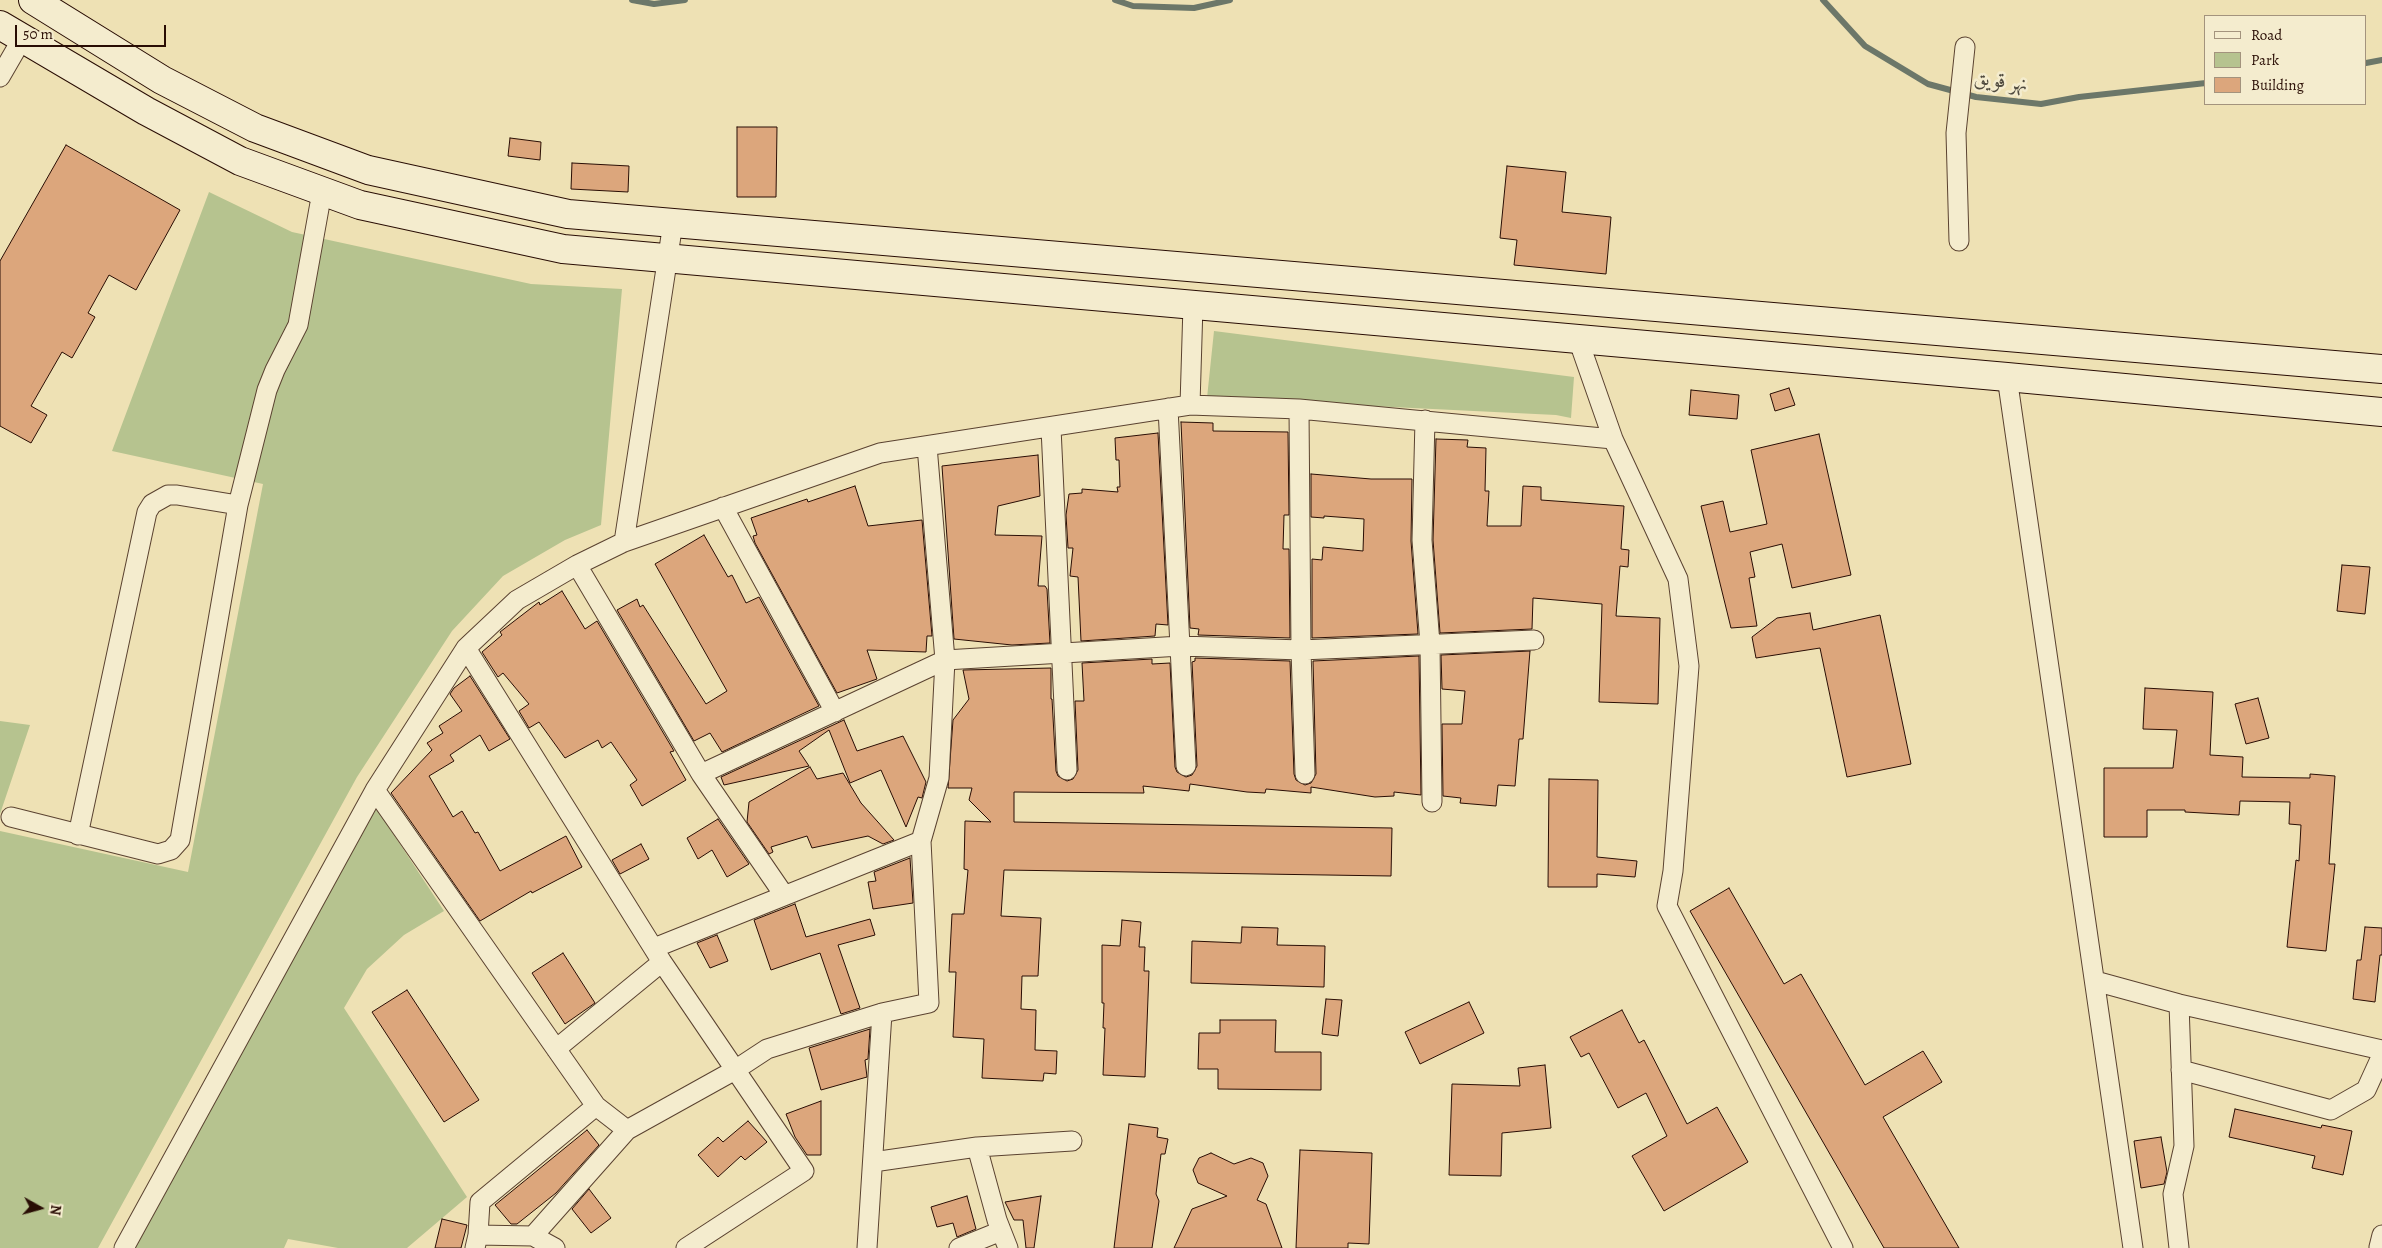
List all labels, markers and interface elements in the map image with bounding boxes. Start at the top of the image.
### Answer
scale bar [18,15,169,47]
legend [2204,15,2367,105]
text: 50 m [23,24,53,44]
text: Road [2251,25,2282,45]
text: Park [2251,50,2279,70]
water label: نهر قويق [1972,66,2030,98]
text: Building [2251,75,2304,95]
north arrow [15,1183,65,1233]
text: N [45,1204,65,1216]

